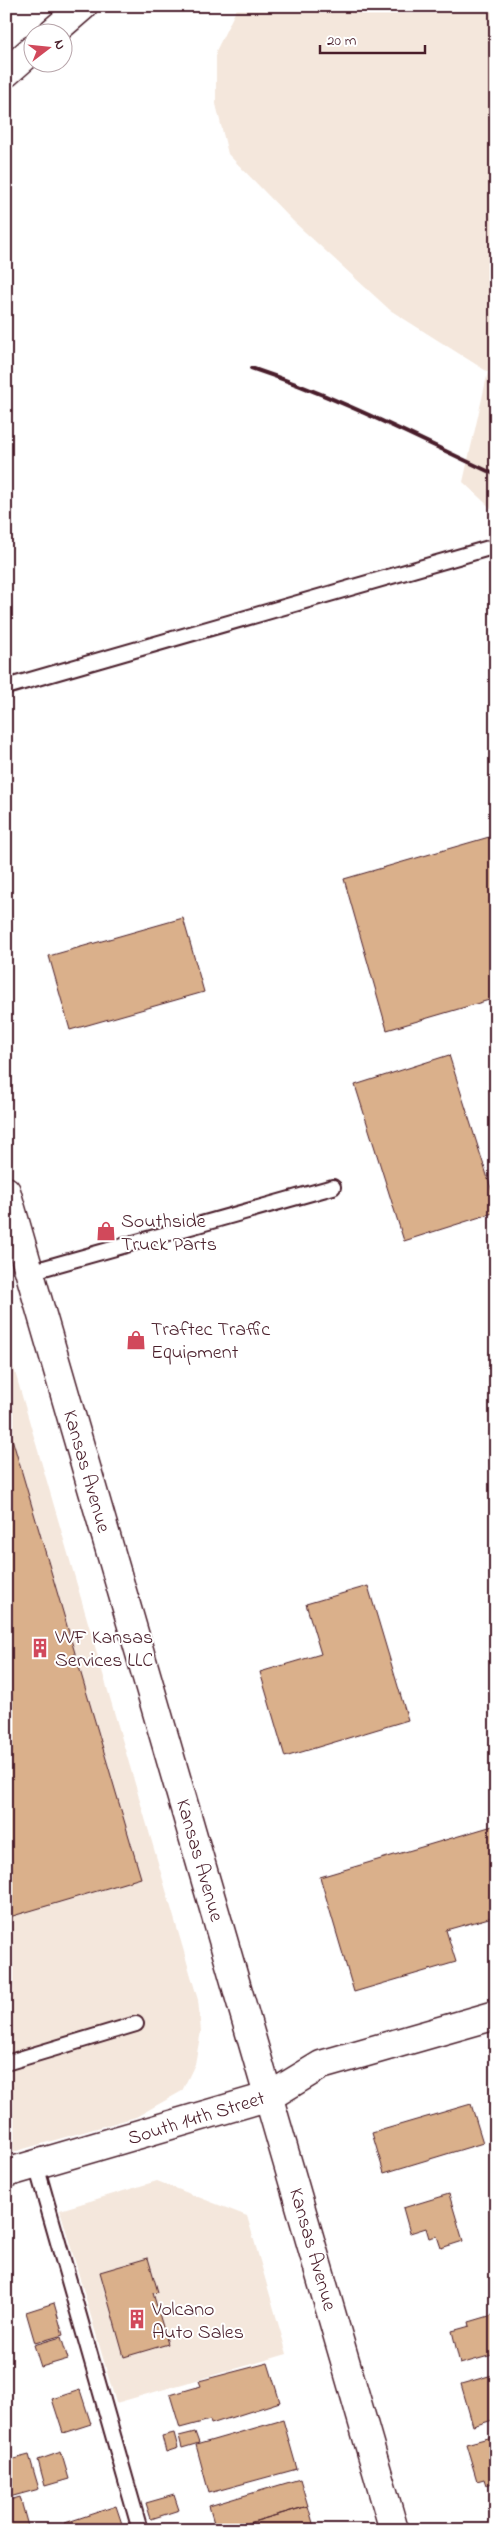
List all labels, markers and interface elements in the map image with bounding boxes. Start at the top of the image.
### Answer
north arrow [22,22,72,72]
scale bar [320,22,424,54]
text: 20 m [327,30,357,52]
text: N [48,37,70,52]
place label: Southside Truck Parts [121,1208,217,1260]
shop icon: Southside Truck Parts [95,1220,117,1242]
place label: Traftec Traffic Equipment [151,1316,270,1368]
shop icon: Traftec Traffic Equipment [125,1329,147,1351]
street label: Kansas Avenue [54,1407,117,1536]
place label: VVF Kansas Services LLC [54,1624,153,1676]
building icon: VVF Kansas Services LLC [29,1637,51,1659]
street label: Kansas Avenue [167,1796,230,1925]
street label: South 14th Street [125,2085,269,2154]
street label: Kansas Avenue [280,2185,343,2314]
place label: Volcano Auto Sales [151,2296,244,2348]
building icon: Volcano Auto Sales [126,2308,148,2330]

